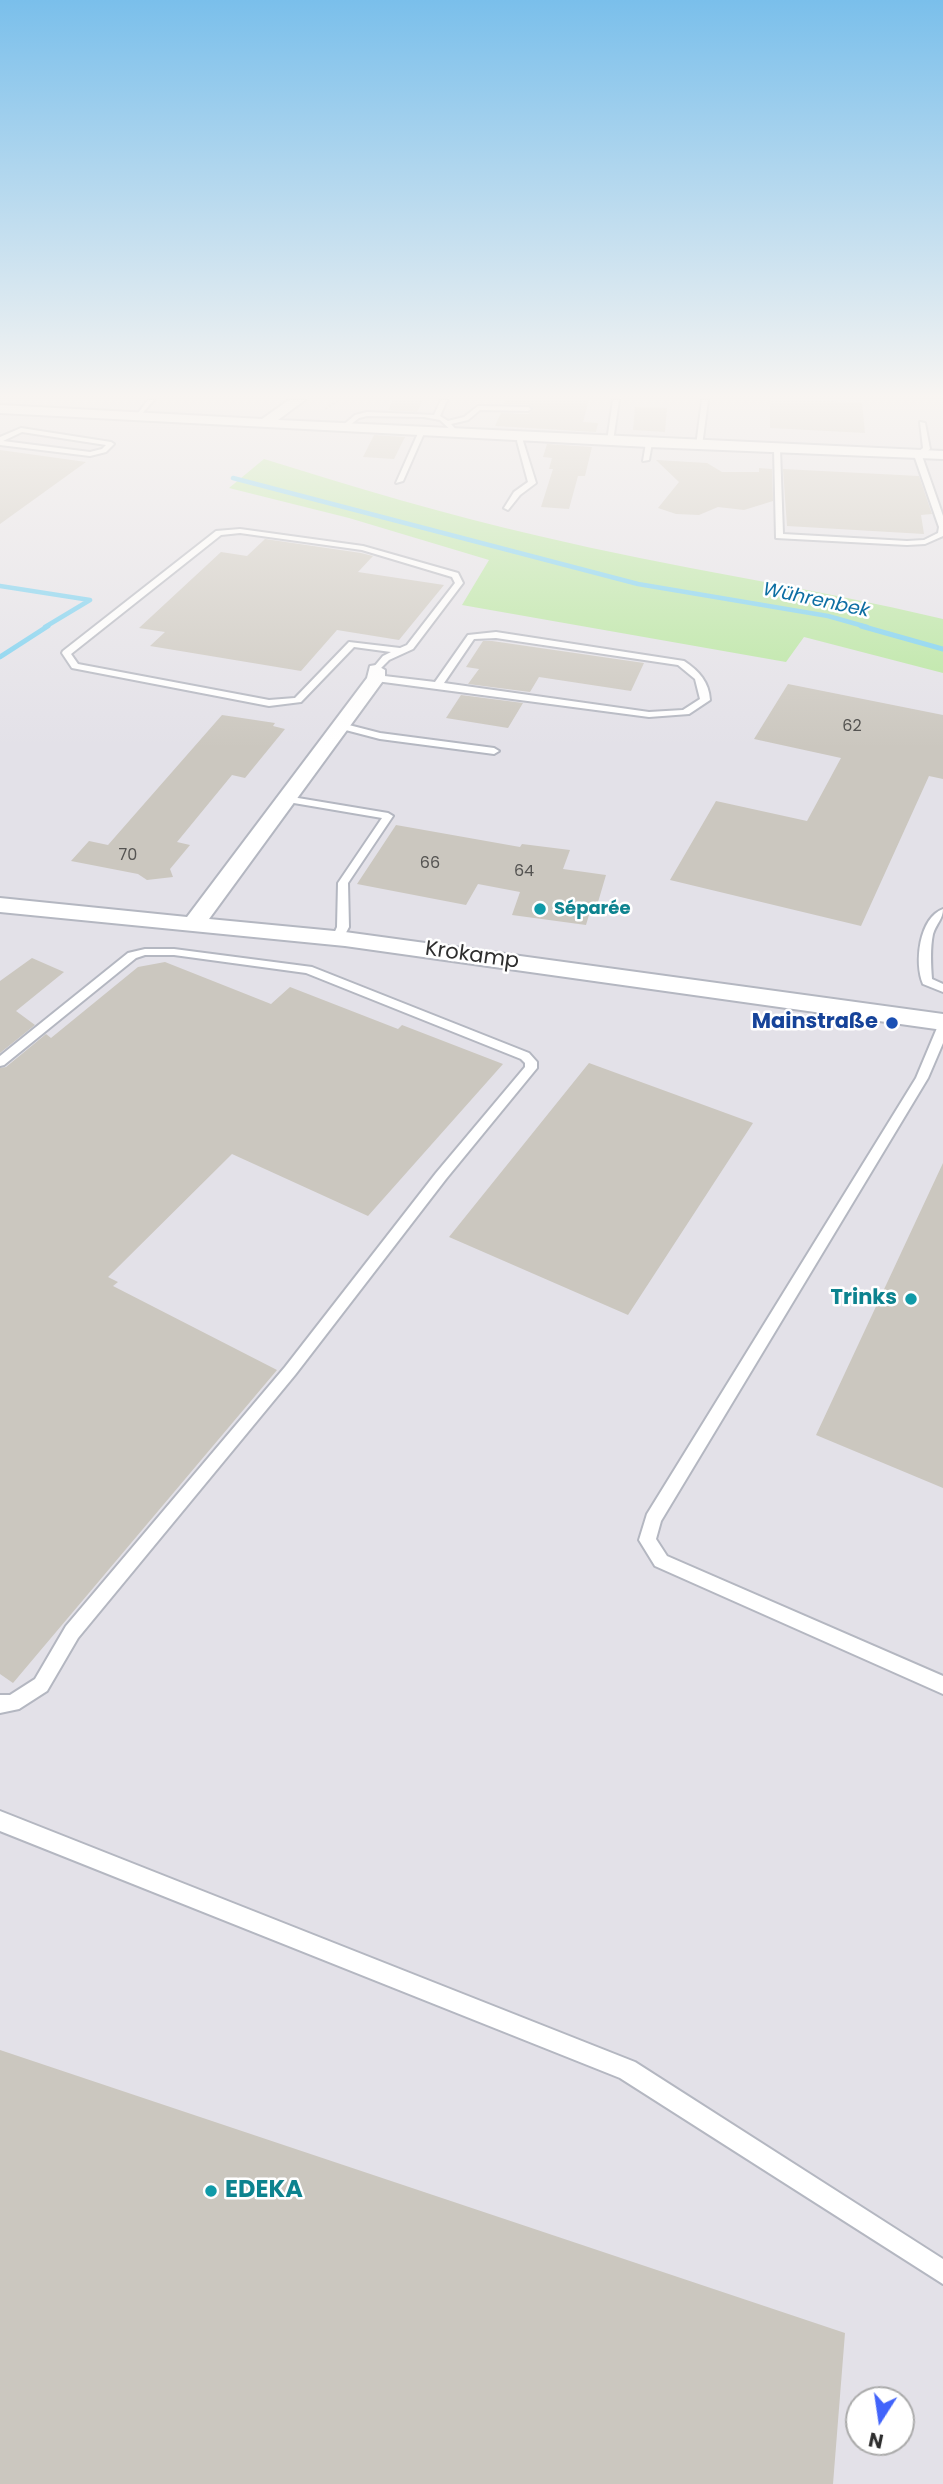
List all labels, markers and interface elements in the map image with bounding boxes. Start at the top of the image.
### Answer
water label: Wührenbek [761,579,871,623]
house number: 62 [842,717,862,737]
house number: 70 [119,846,137,866]
house number: 66 [420,854,440,874]
house number: 64 [514,862,534,882]
place label: Séparée [554,898,630,920]
marker: Séparée [532,901,548,917]
street label: Krokamp [423,937,521,975]
place label: Mainstraße [752,1010,878,1036]
marker: Mainstraße [884,1015,900,1031]
place label: Trinks [831,1286,897,1312]
marker: Trinks [903,1291,919,1307]
place label: EDEKA [225,2177,303,2205]
marker: EDEKA [203,2183,219,2199]
north arrow [845,2386,915,2456]
text: N [866,2425,886,2455]

